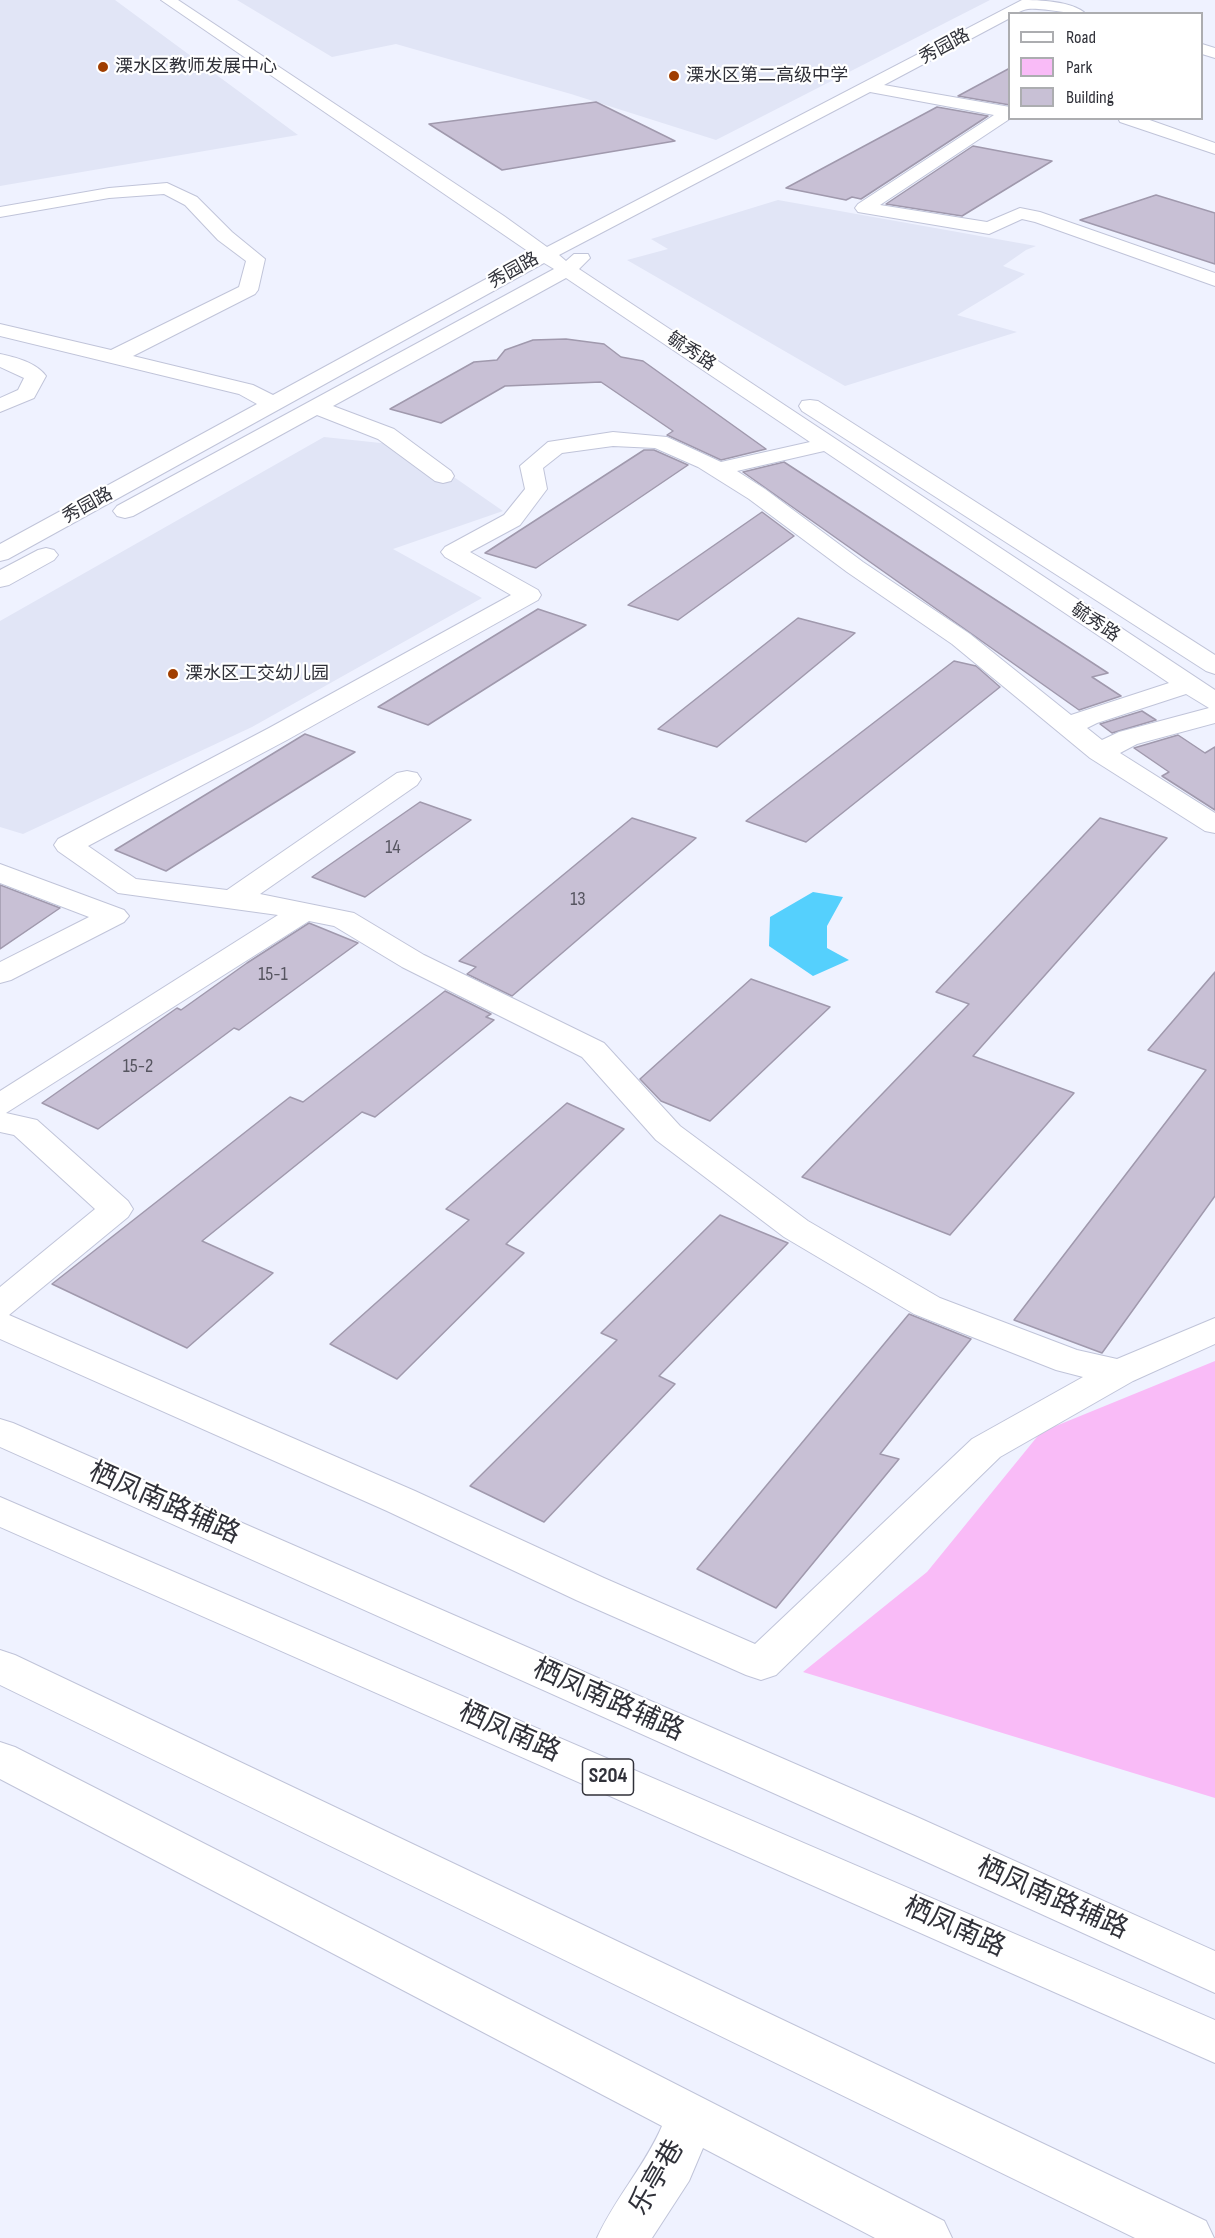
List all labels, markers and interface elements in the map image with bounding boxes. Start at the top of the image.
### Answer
legend [1008,12,1203,120]
street label: 秀园路 [916,25,974,69]
text: Road [1066,27,1096,48]
place label: 溧水区教师发展中心 [115,56,277,78]
text: Park [1066,57,1092,78]
marker: 溧水区教师发展中心 [96,60,110,74]
place label: 溧水区第二高级中学 [686,65,848,87]
marker: 溧水区第二高级中学 [667,69,681,83]
text: Building [1066,87,1114,108]
street label: 秀园路 [485,248,543,294]
street label: 毓秀路 [663,328,719,376]
street label: 秀园路 [59,483,117,529]
street label: 毓秀路 [1067,599,1123,647]
place label: 溧水区工交幼儿园 [185,663,329,685]
marker: 溧水区工交幼儿园 [166,667,180,681]
house number: 14 [385,836,401,860]
house number: 13 [570,888,586,912]
house number: 15-1 [258,963,288,987]
house number: 15-2 [123,1055,153,1079]
street label: 栖凤南路辅路 [83,1456,245,1552]
street label: 栖凤南路辅路 [527,1653,689,1749]
street label: 栖凤南路 [453,1696,565,1770]
road number: S204 [582,1759,634,1795]
street label: 栖凤南路辅路 [971,1851,1133,1947]
street label: 栖凤南路 [898,1891,1010,1965]
street label: 乐亭巷 [624,2135,692,2221]

